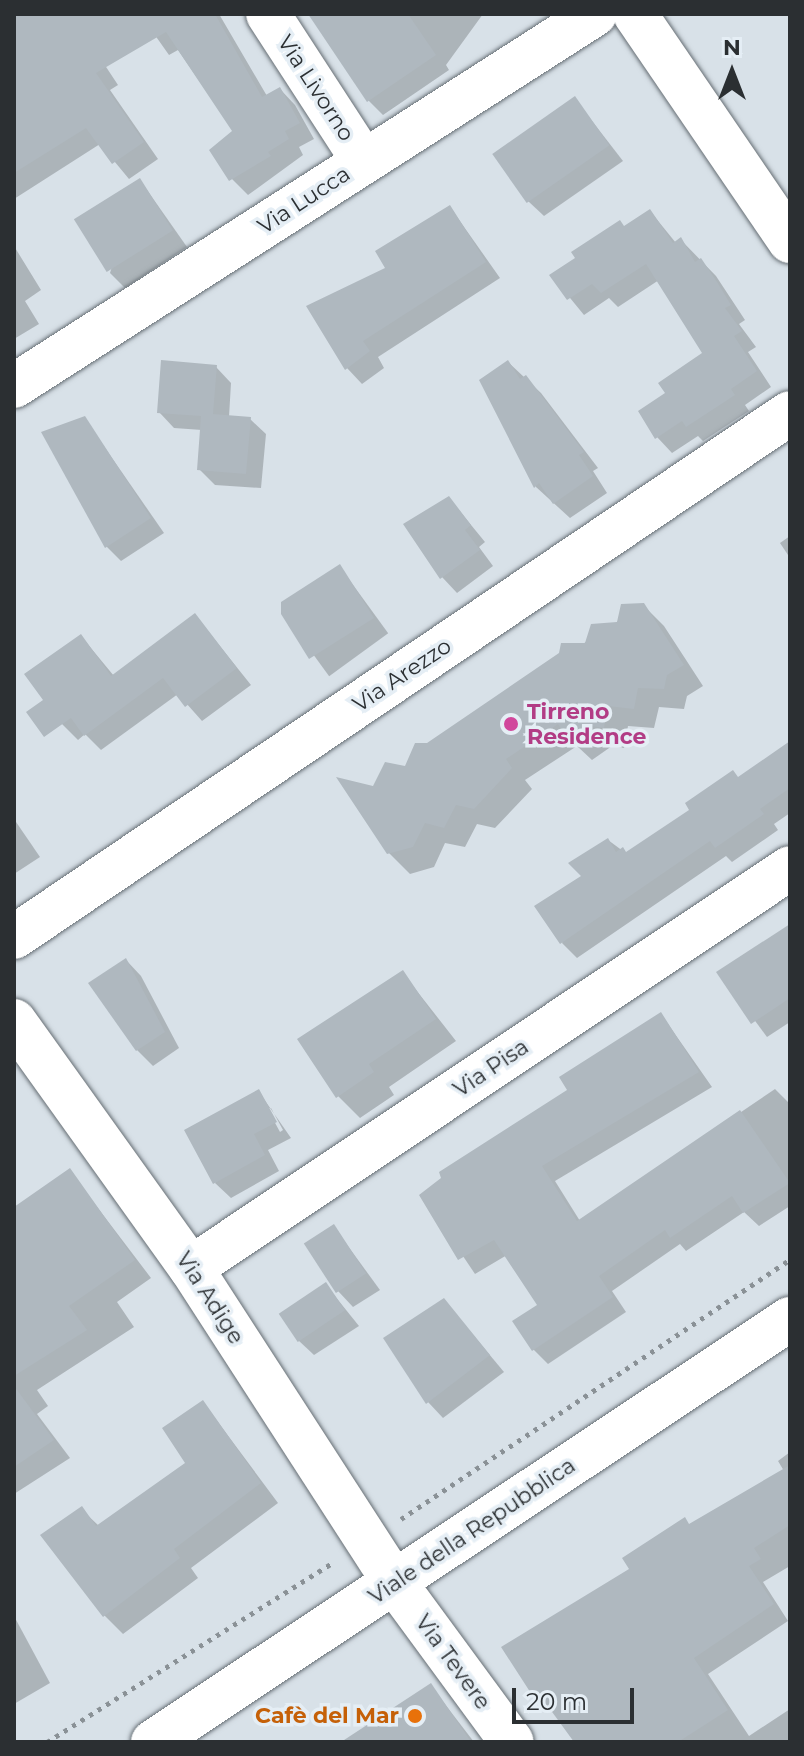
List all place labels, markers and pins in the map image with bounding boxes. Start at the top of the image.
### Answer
place label: Tirreno Residence [527,698,646,750]
marker: Tirreno Residence [502,715,520,733]
place label: Cafè del Mar [255,1703,399,1729]
marker: Cafè del Mar [406,1707,424,1725]

